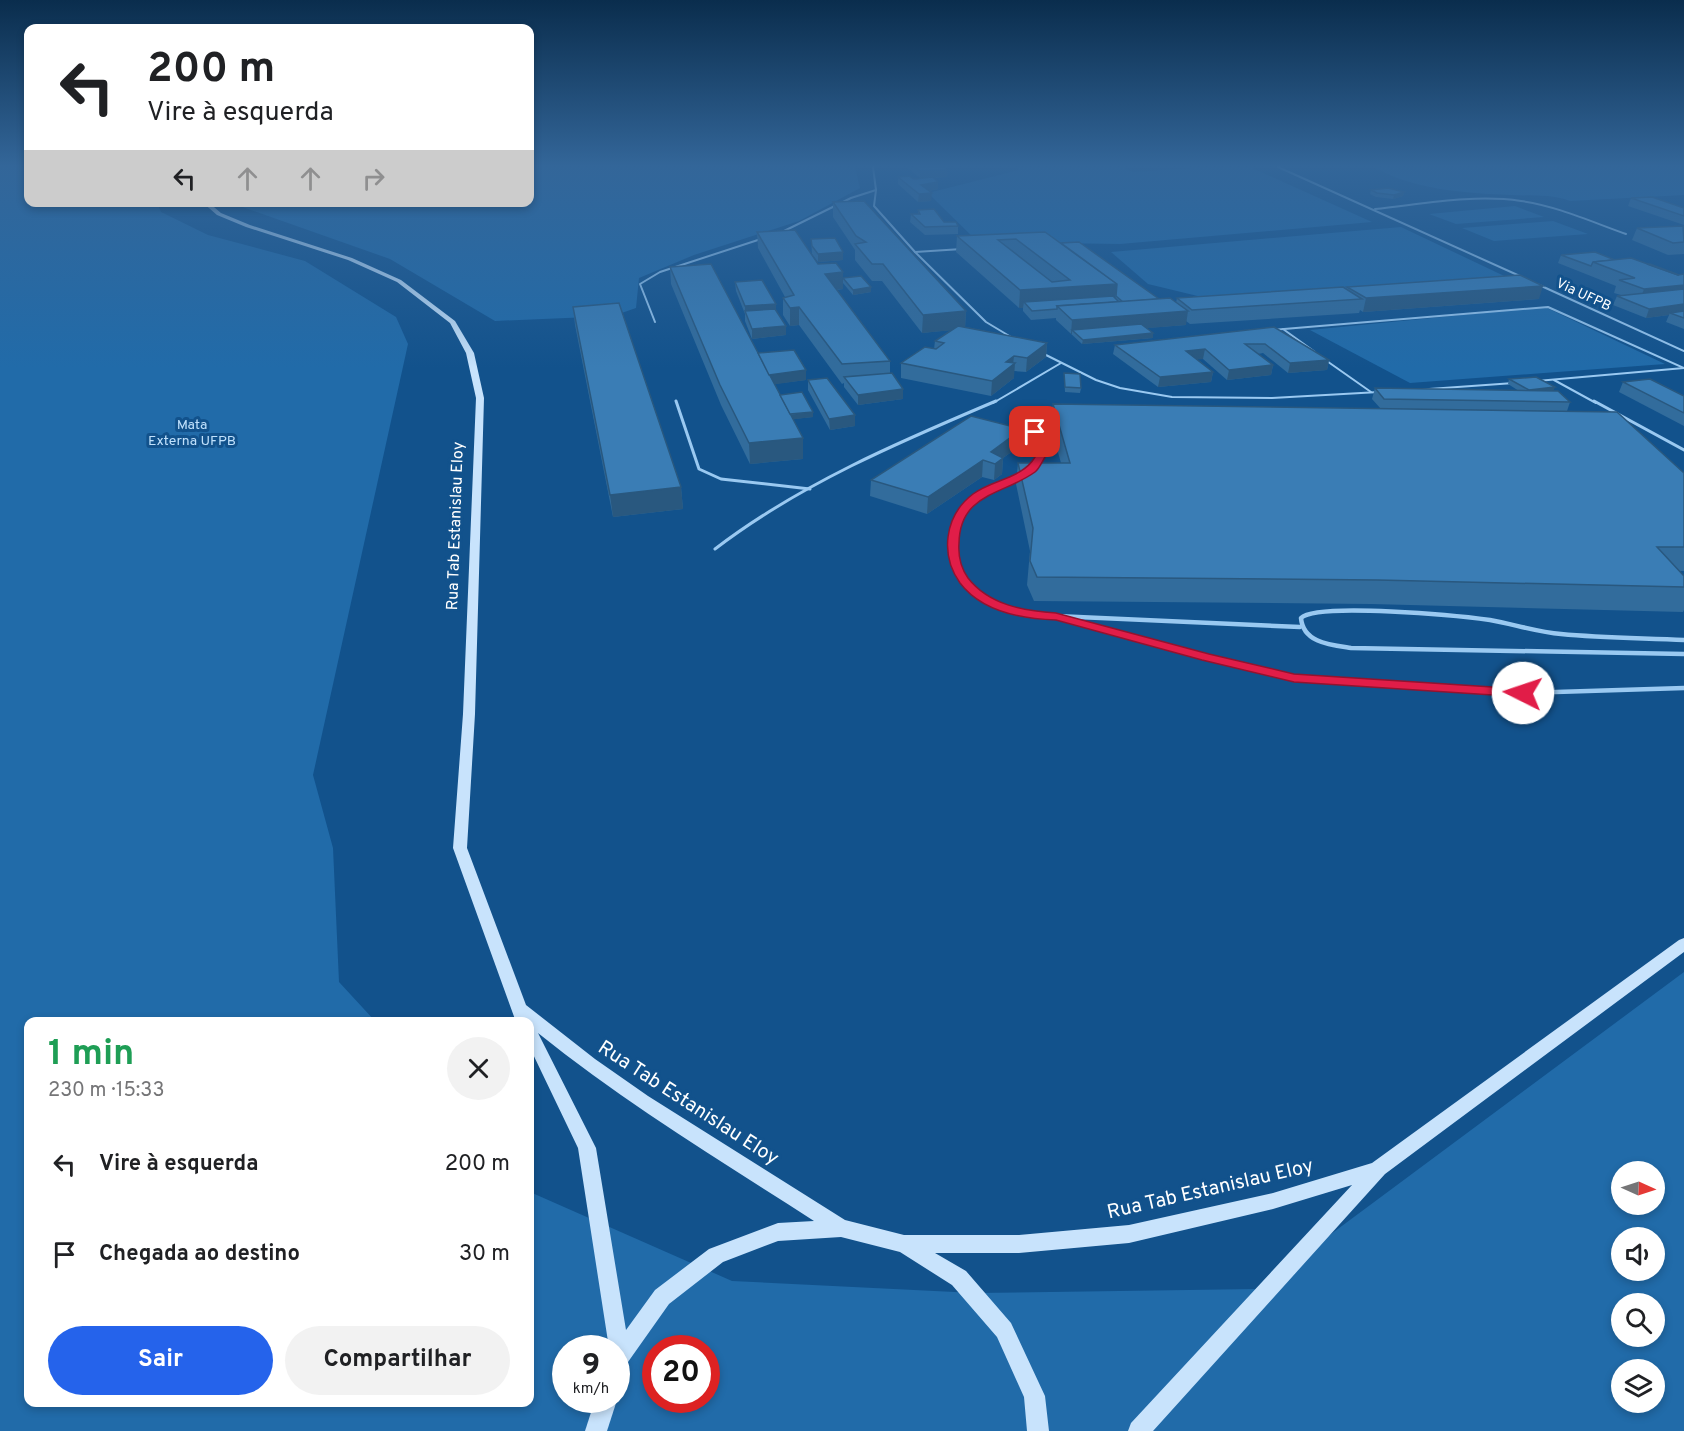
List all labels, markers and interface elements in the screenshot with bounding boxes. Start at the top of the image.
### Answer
text: 200 m [147,44,275,97]
icon: left [48,48,126,126]
text: Vire à esquerda [147,96,334,130]
icon: left [168,162,201,195]
icon: ahead [231,162,264,195]
icon: ahead [294,162,327,195]
icon: right [357,162,390,195]
street label: Via UFPB [1553,275,1614,316]
pin [1009,406,1060,457]
icon: arrive [1018,415,1051,448]
park label: Mata Externa UFPB [148,417,236,450]
street label: Rua Tab Estanislau Eloy [443,441,469,611]
position arrow [1491,661,1555,725]
text: 1 min [48,1032,134,1078]
street label: Rua Tab Estanislau Eloy [592,1035,783,1172]
button: close [447,1037,510,1100]
text: 230 m · 15:33 [48,1078,164,1104]
icon: left [48,1148,81,1181]
text: Vire à esquerda [99,1151,258,1178]
text: 200 m [445,1151,510,1178]
street label: Rua Tab Estanislau Eloy [1105,1154,1316,1226]
north arrow [1611,1161,1665,1215]
map controls [1611,1161,1665,1413]
button: sound [1611,1227,1665,1281]
icon: arrive [48,1238,81,1271]
text: Chegada ao destino [99,1241,300,1268]
text: 30 m [459,1241,510,1268]
button: search [1611,1293,1665,1347]
button: Sair [48,1326,273,1395]
button: Compartilhar [285,1326,510,1395]
speed limit sign: 20 [642,1335,720,1413]
text: 9 [582,1348,600,1385]
button: layers [1611,1359,1665,1413]
text: km/h [573,1380,609,1399]

